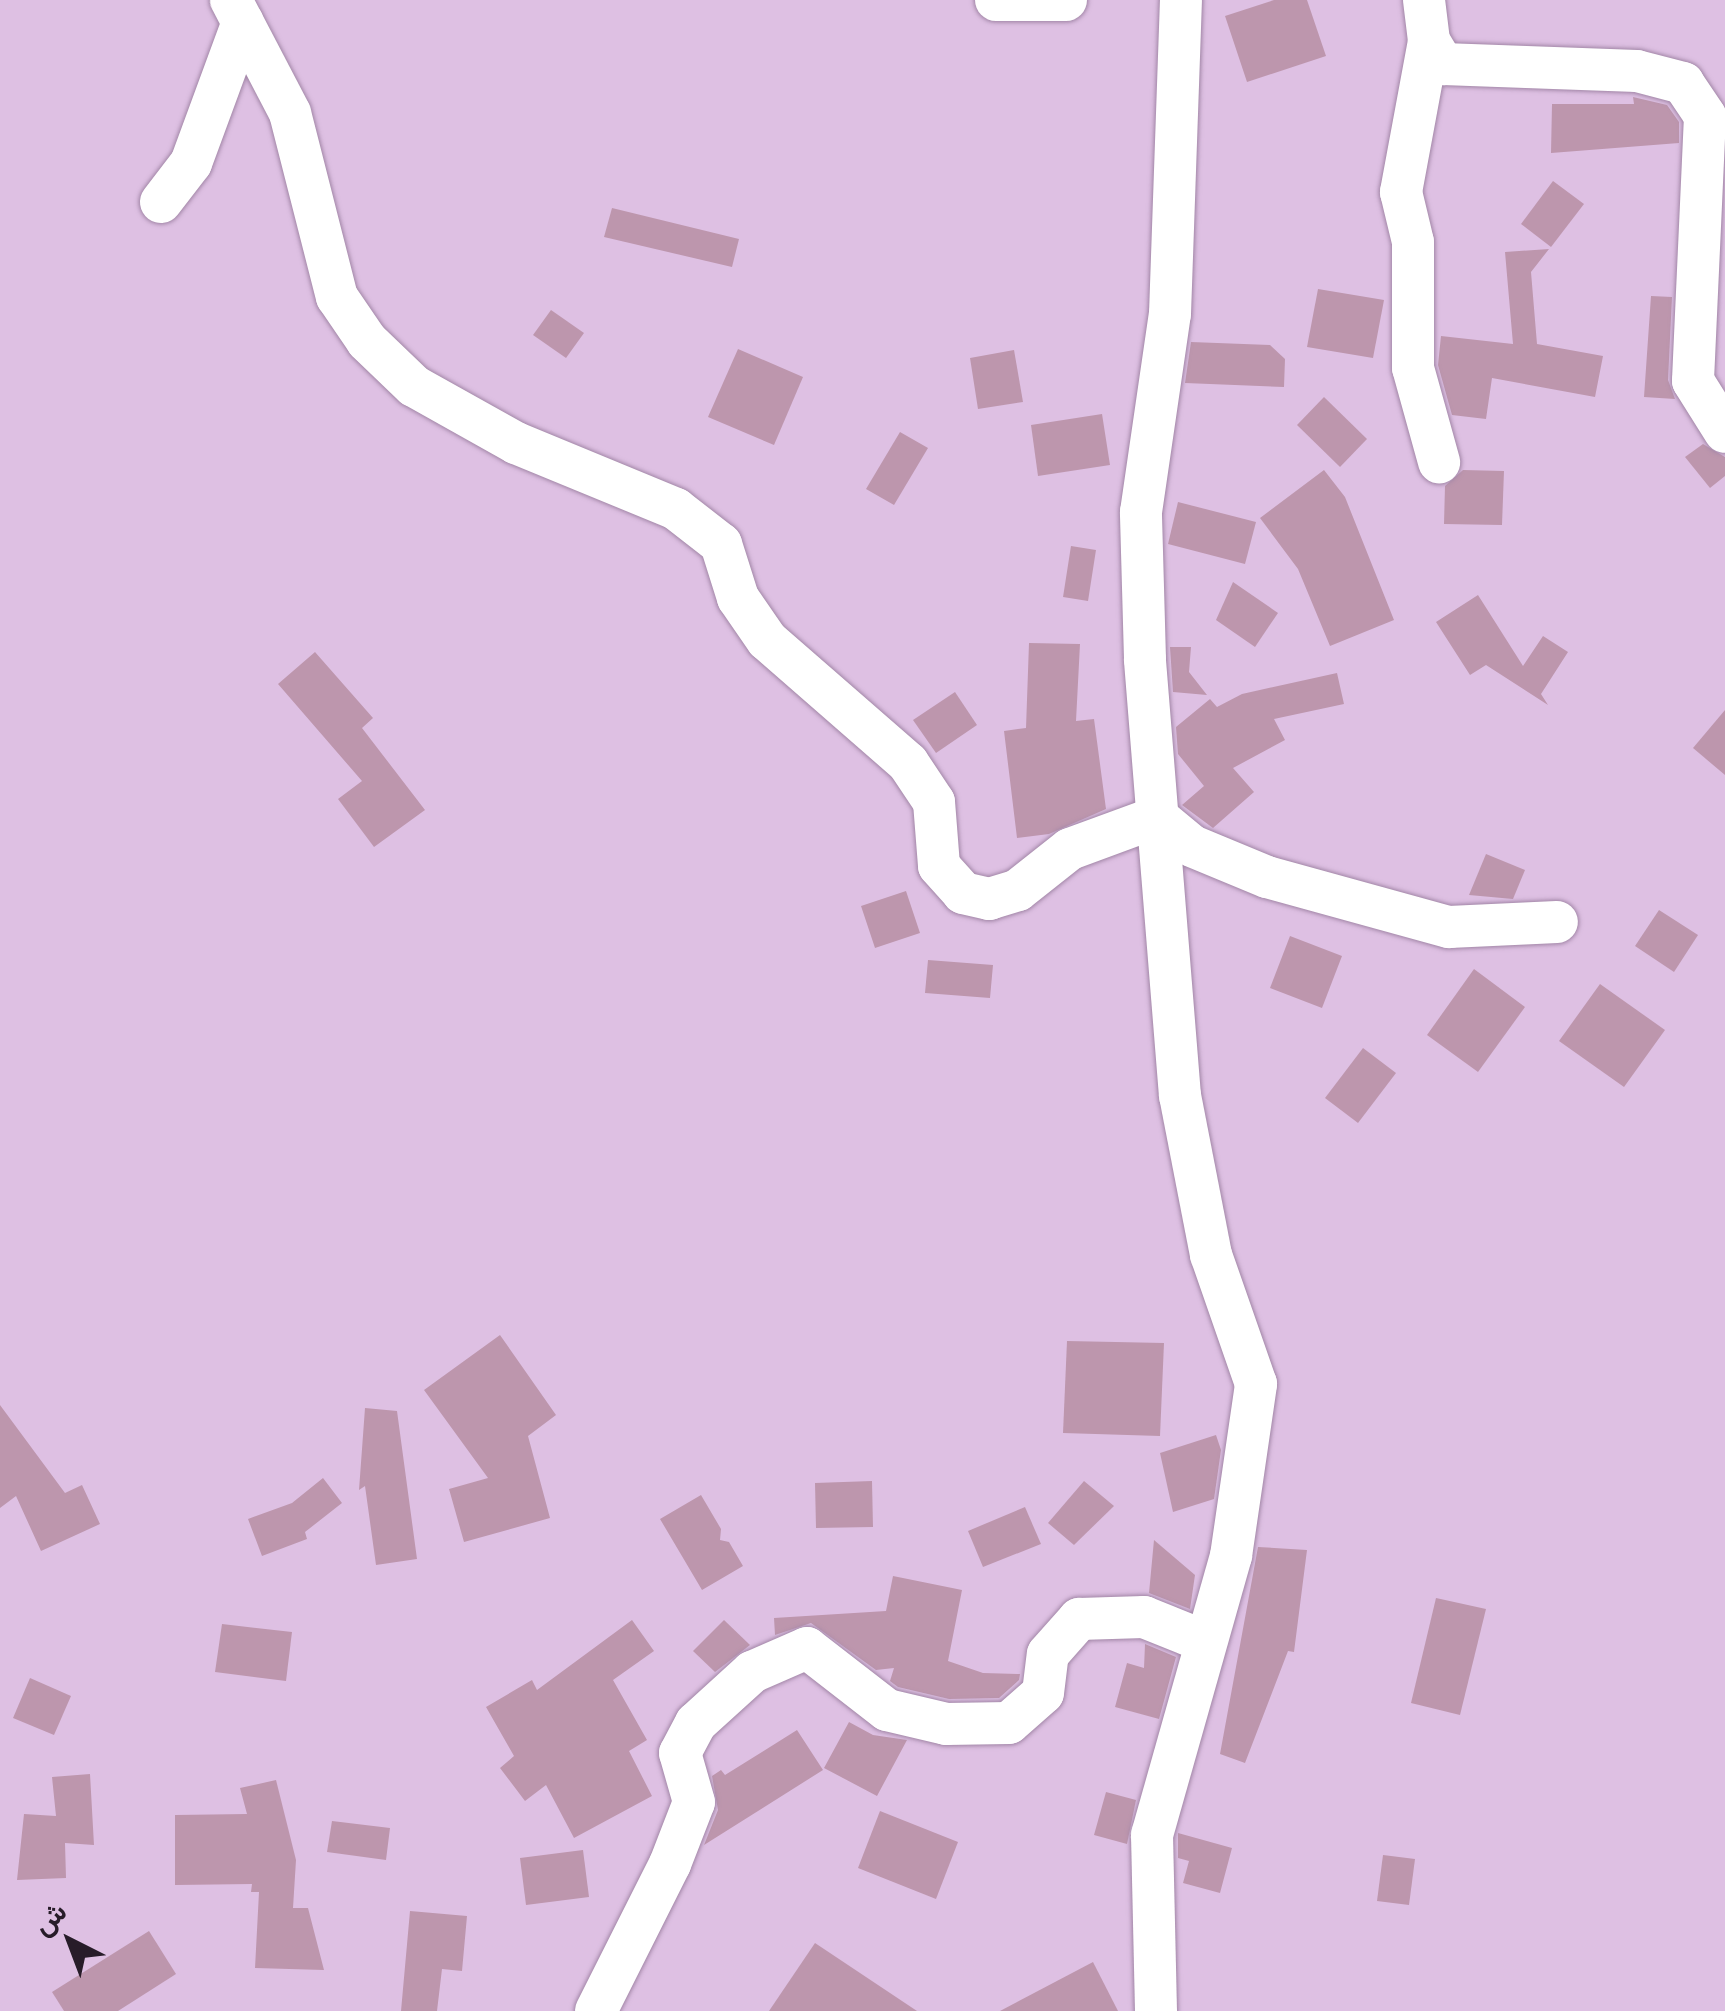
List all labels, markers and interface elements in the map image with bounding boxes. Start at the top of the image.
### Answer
north arrow [20,1891,120,1991]
text: ش [25,1893,75,1944]

